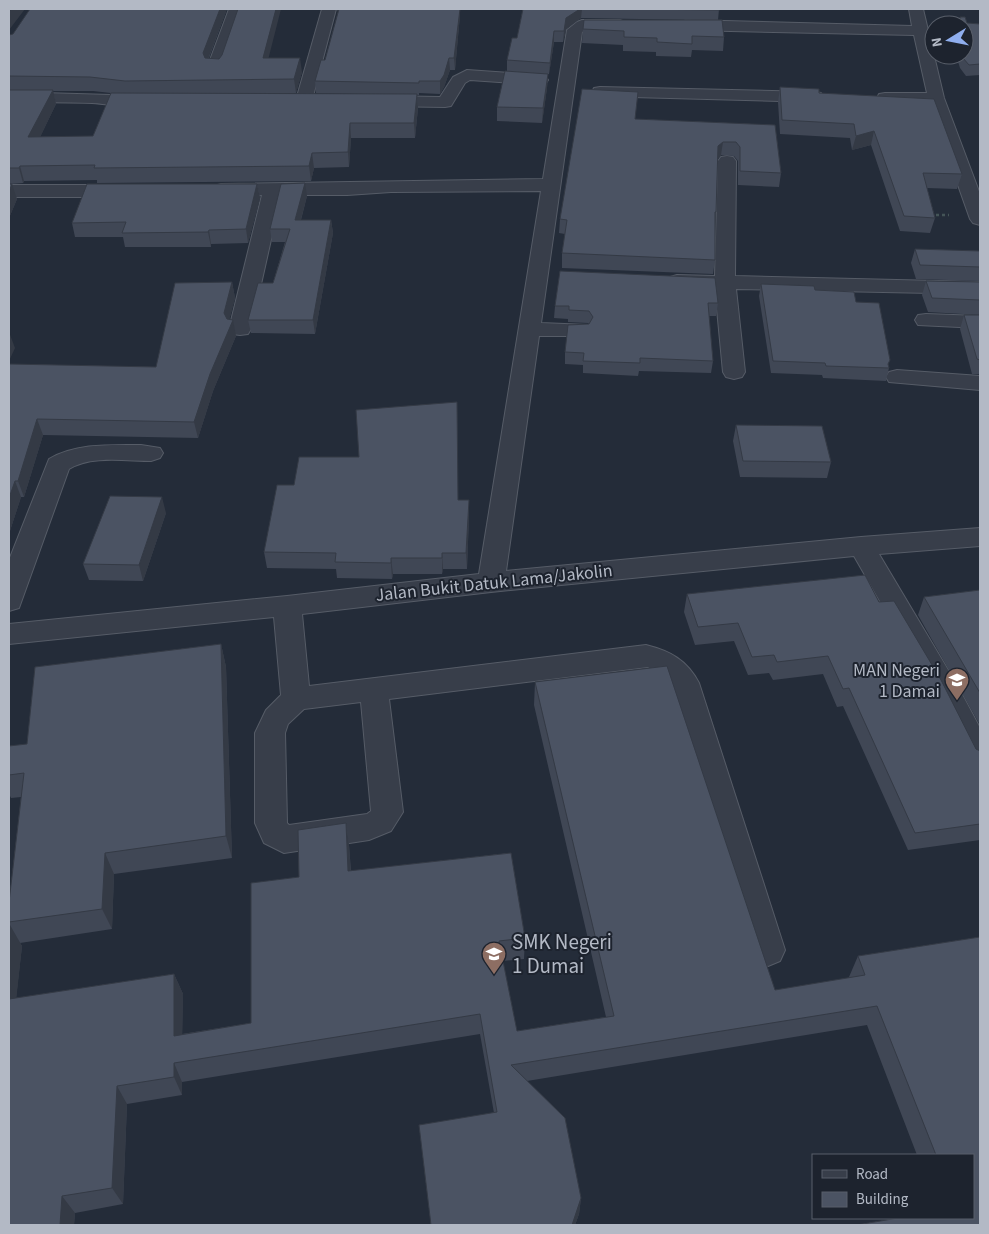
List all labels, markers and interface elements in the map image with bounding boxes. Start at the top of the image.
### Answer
north arrow [924,15,974,65]
text: N [927,36,948,48]
street label: Jalan Bukit Datuk Lama/Jakolin [374,558,614,608]
place label: MAN Negeri 1 Damai [853,658,940,704]
school or university icon: MAN Negeri 1 Damai [944,667,970,701]
place label: SMK Negeri 1 Dumai [512,927,612,981]
school or university icon: SMK Negeri 1 Dumai [481,941,507,975]
legend [812,1154,974,1219]
text: Road [856,1164,888,1185]
text: Building [856,1189,909,1210]

